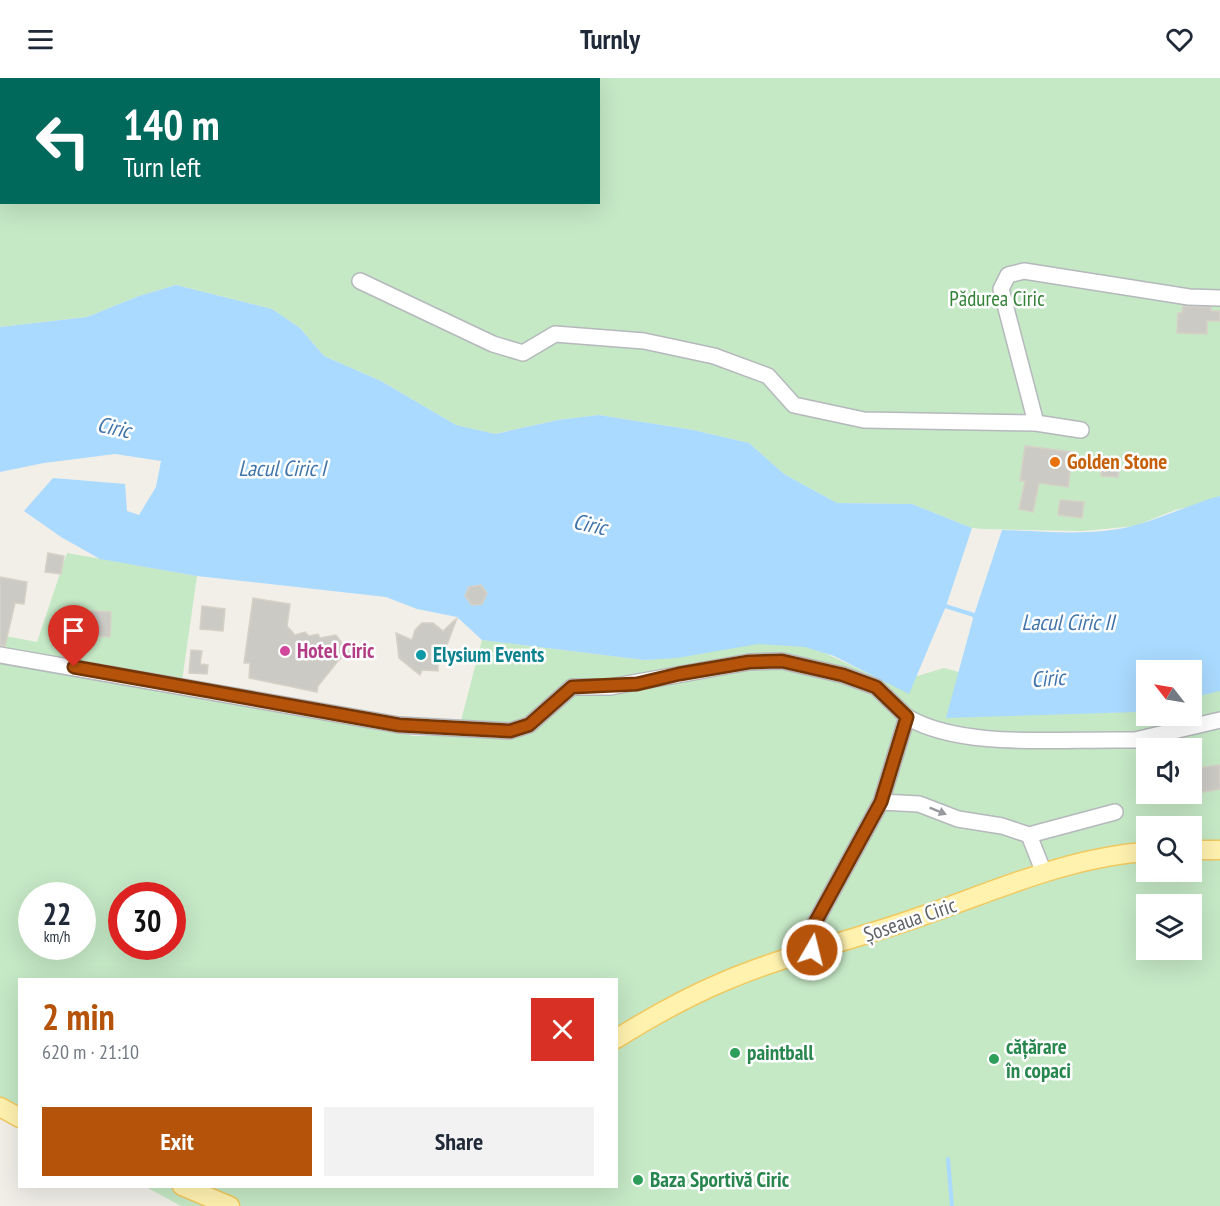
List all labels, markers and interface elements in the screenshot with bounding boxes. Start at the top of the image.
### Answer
text: Turnly [580,22,640,56]
icon: menu [24,23,57,56]
icon: heart [1163,23,1196,56]
text: 140 m [123,97,220,152]
icon: left [24,102,102,180]
text: Turn left [123,150,201,184]
park label: Pădurea Ciric [949,285,1045,312]
water label: Ciric [95,410,135,445]
place label: Golden Stone [1067,448,1167,475]
water label: Lacul Ciric I [238,454,329,482]
marker: Golden Stone [1048,455,1062,469]
water label: Ciric [571,507,611,542]
pin [48,605,99,667]
water label: Lacul Ciric II [1022,608,1117,636]
icon: arrive [57,614,90,647]
place label: Hotel Ciric [297,637,375,664]
place label: Elysium Events [433,641,544,668]
marker: Hotel Ciric [278,644,292,658]
marker: Elysium Events [414,648,428,662]
north arrow [1136,660,1202,726]
map controls [1136,660,1202,960]
water label: Ciric [1030,663,1068,693]
button: sound [1136,738,1202,804]
one-way arrow [929,806,947,816]
button: search [1136,816,1202,882]
speed limit sign: 30 [108,882,186,960]
street label: Șoseaua Ciric [860,891,960,948]
text: 22 [43,894,71,933]
button: layers [1136,894,1202,960]
position arrow [780,918,844,982]
text: km/h [44,927,70,946]
text: 2 min [42,993,115,1040]
button: close [531,998,594,1061]
place label: cățărare în copaci [1005,1033,1071,1084]
text: 620 m · 21:10 [42,1039,139,1065]
place label: paintball [747,1039,814,1066]
marker: paintball [728,1046,742,1060]
marker: cățărare în copaci [987,1052,1001,1066]
button: Exit [42,1107,312,1176]
button: Share [324,1107,594,1176]
place label: Baza Sportivă Ciric [650,1166,790,1193]
marker: Baza Sportivă Ciric [631,1173,645,1187]

